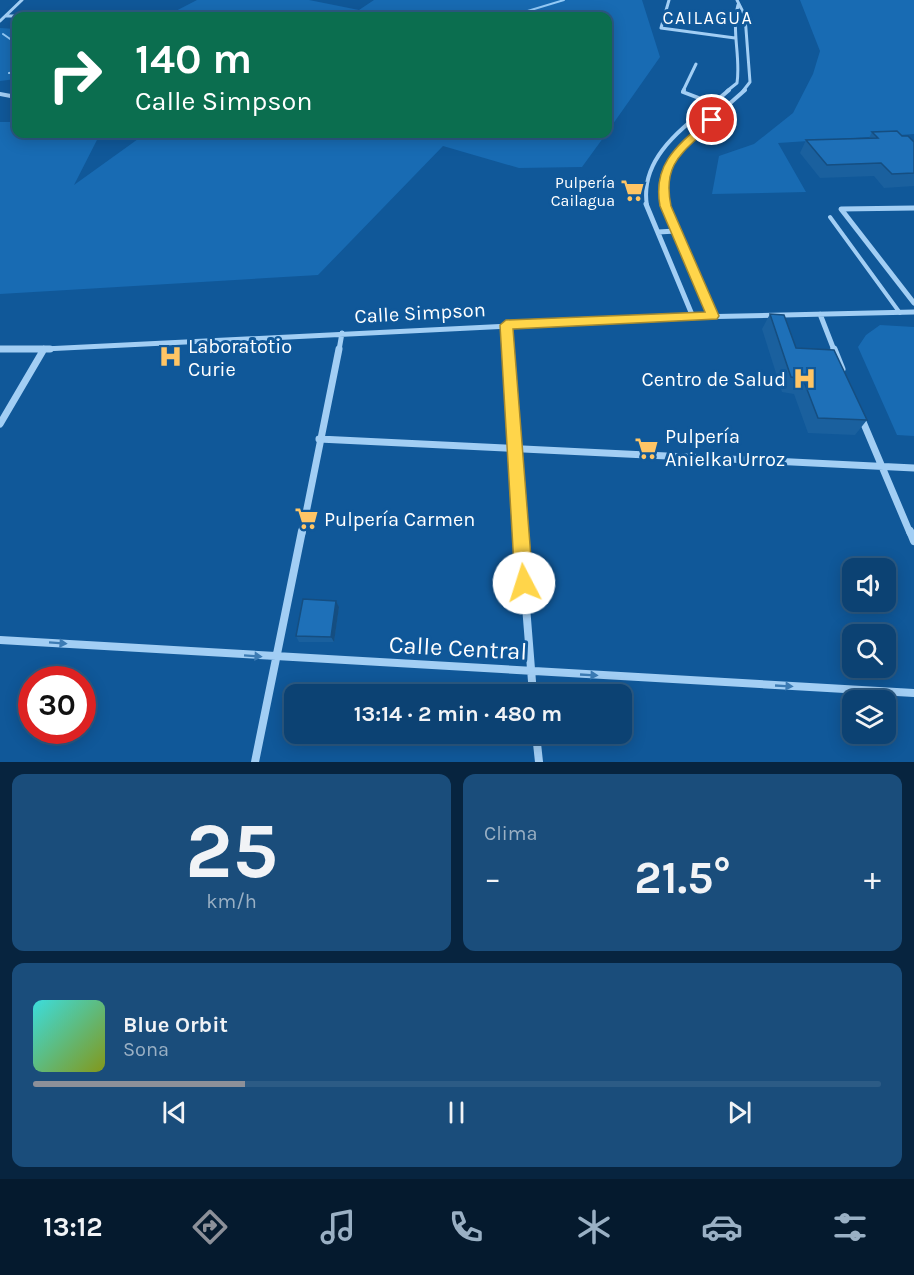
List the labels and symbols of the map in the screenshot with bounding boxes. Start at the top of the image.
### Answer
district label: CAILAGUA [663,7,753,29]
pin [686,94,737,145]
place label: Pulpería Cailagua [551,173,615,210]
supermarket icon: Pulpería Cailagua [620,178,646,204]
street label: Calle Simpson [354,298,486,328]
place label: Laboratotio Curie [188,335,292,381]
hospital icon: Laboratotio Curie [157,344,183,370]
hospital icon: Centro de Salud [791,366,817,392]
place label: Centro de Salud [641,368,786,391]
place label: Pulpería Anielka Urroz [665,425,785,471]
supermarket icon: Pulpería Anielka Urroz [634,435,660,461]
supermarket icon: Pulpería Carmen [293,506,319,532]
place label: Pulpería Carmen [324,508,475,531]
position arrow [492,551,556,615]
street label: Calle Central [388,630,528,666]
one-way arrow [49,639,68,648]
one-way arrow [244,651,263,660]
speed limit sign: 30 [18,666,96,744]
one-way arrow [580,670,599,679]
one-way arrow [775,681,794,690]

